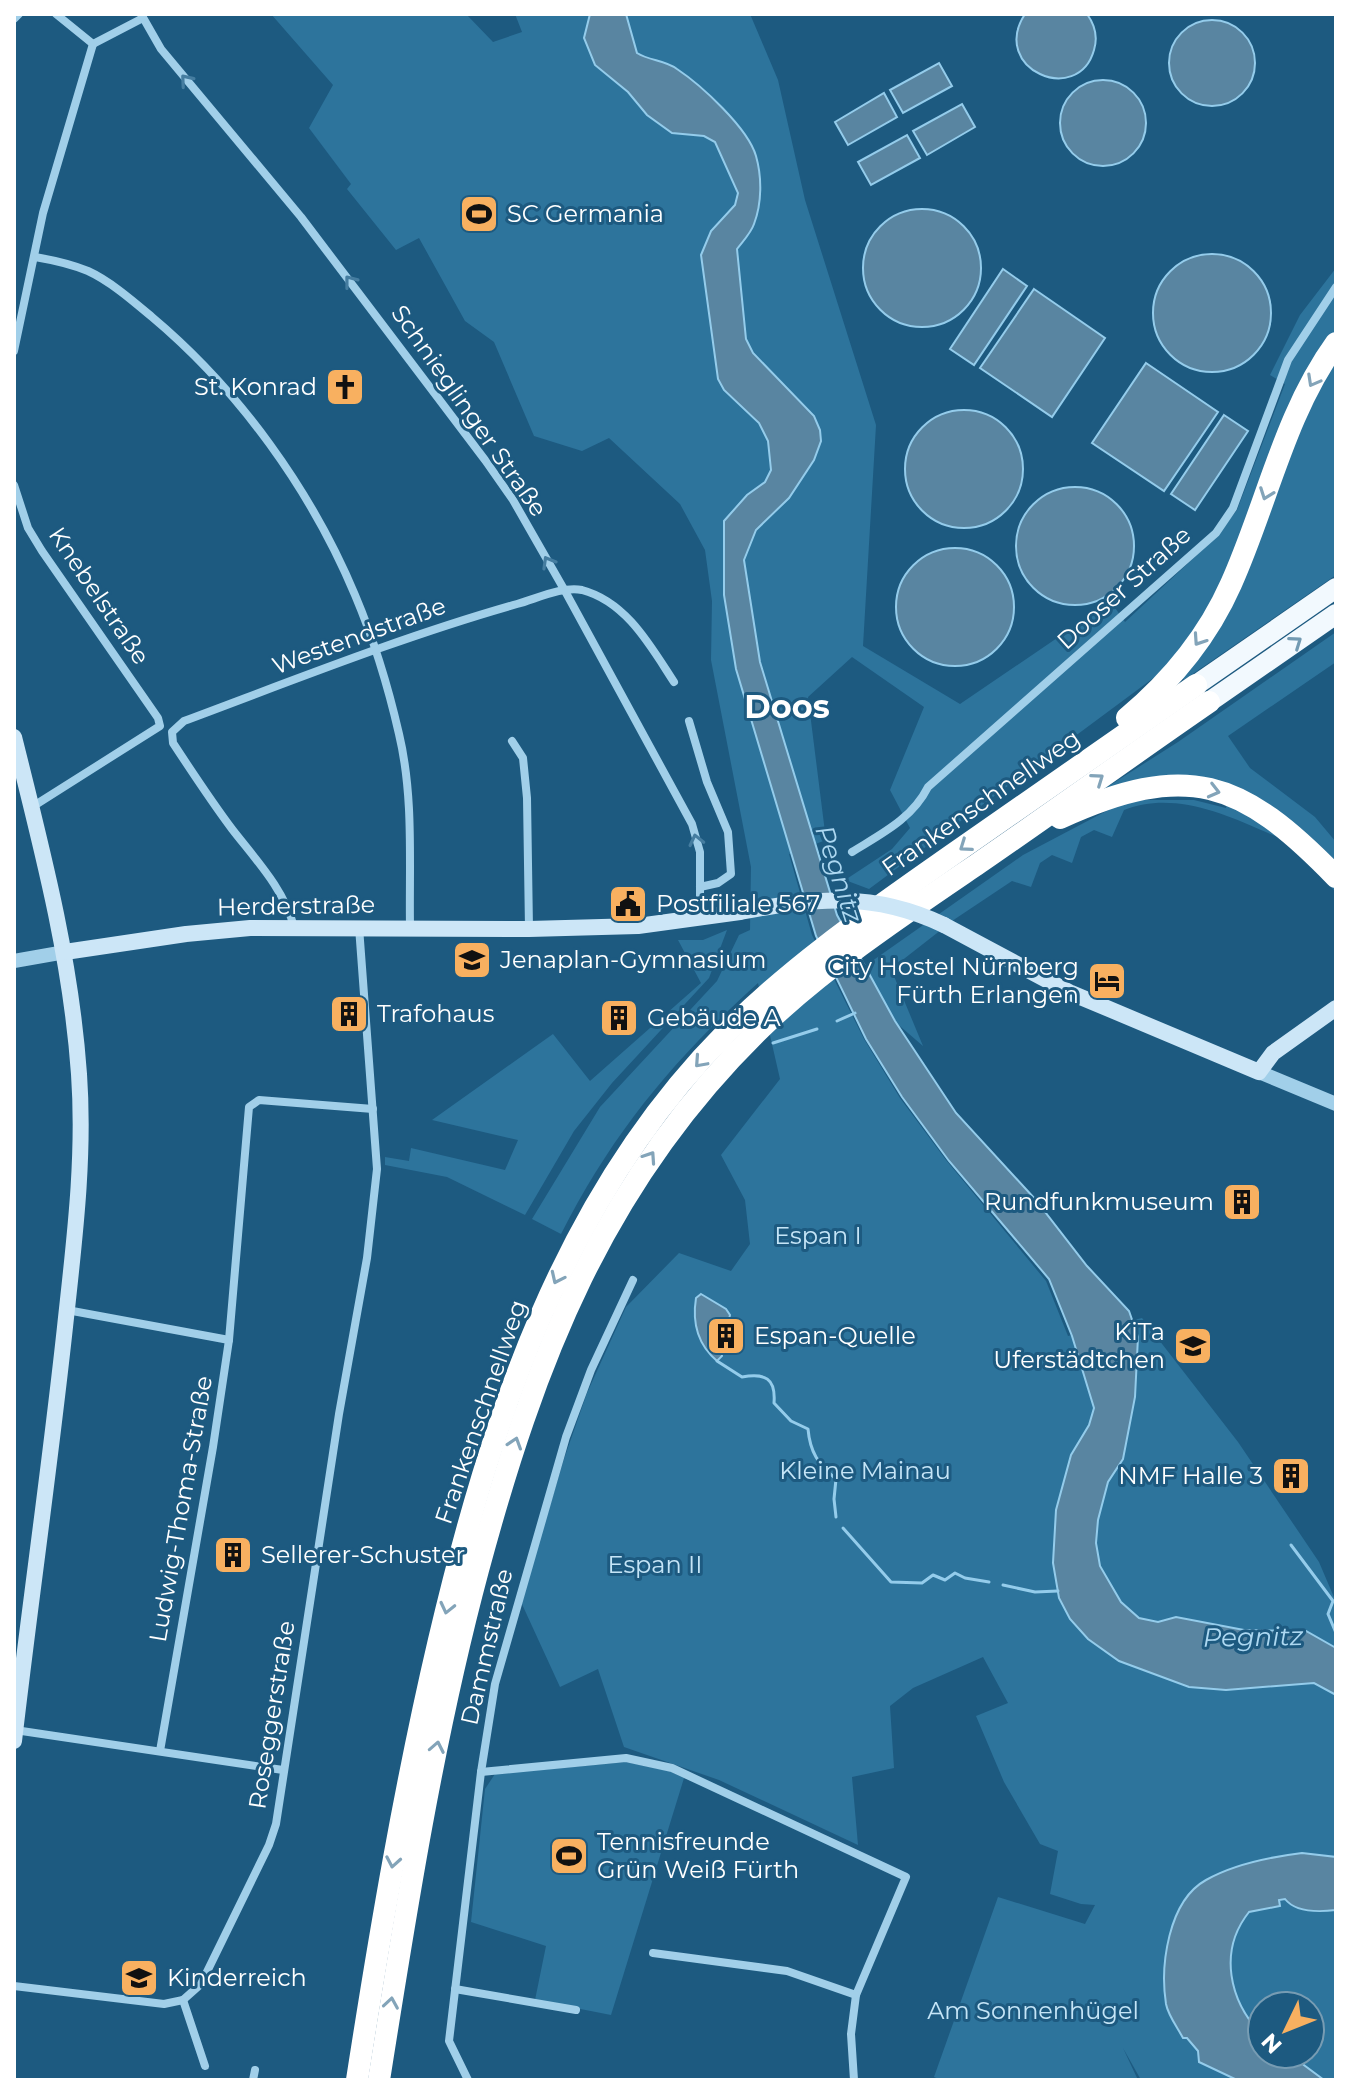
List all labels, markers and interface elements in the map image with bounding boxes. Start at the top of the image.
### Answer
one-way arrow [181,74,196,89]
sports icon: SC Germania [458,193,500,235]
place label: SC Germania [507,199,664,228]
one-way arrow [346,275,360,290]
street label: Schnieglinger Straße [385,299,553,522]
church icon: St. Konrad [324,366,366,408]
place label: St. Konrad [194,372,317,401]
one-way arrow [1307,372,1323,387]
one-way arrow [1259,486,1275,500]
street label: Dooser Straße [1051,520,1196,655]
street label: Knebelstraße [43,521,156,670]
one-way arrow [542,556,558,571]
street label: Westendstraße [268,591,450,680]
one-way arrow [1194,632,1209,646]
one-way arrow [1287,637,1301,652]
district label: Doos [744,687,830,726]
street label: Frankenschnellweg [876,723,1085,882]
one-way arrow [1090,774,1104,789]
one-way arrow [1206,782,1220,799]
water label: Pegnitz [808,821,870,927]
one-way arrow [689,834,706,848]
one-way arrow [959,836,973,851]
public building icon: Postfiliale 567 [607,883,649,925]
place label: Postfiliale 567 [656,889,820,918]
street label: Herderstraße [217,890,375,921]
school or university icon: Jenaplan-Gymnasium [451,939,493,981]
place label: Jenaplan-Gymnasium [499,945,767,974]
place label: City Hostel Nürnberg Fürth Erlangen [827,952,1079,1009]
hotel icon: City Hostel Nürnberg Fürth Erlangen [1086,960,1128,1002]
building icon: Trafohaus [328,993,370,1035]
building icon: Gebäude A [598,997,640,1039]
place label: Trafohaus [377,999,494,1028]
place label: Gebäude A [647,1003,782,1032]
one-way arrow [695,1052,710,1067]
one-way arrow [640,1152,655,1166]
building icon: Rundfunkmuseum [1221,1181,1263,1223]
place label: Rundfunkmuseum [984,1187,1214,1216]
park label: Espan I [774,1221,862,1250]
one-way arrow [551,1270,567,1284]
street label: Frankenschnellweg [429,1296,533,1528]
building icon: Espan-Quelle [705,1315,747,1357]
place label: KiTa Uferstädtchen [993,1317,1165,1374]
place label: Espan-Quelle [754,1321,916,1350]
school or university icon: KiTa Uferstädtchen [1172,1325,1214,1367]
street label: Ludwig-Thoma-Straße [143,1373,218,1644]
one-way arrow [506,1437,522,1451]
building icon: NMF Halle 3 [1270,1455,1312,1497]
park label: Kleine Mainau [779,1456,951,1485]
place label: NMF Halle 3 [1118,1461,1263,1490]
building icon: Sellerer-Schuster [212,1534,254,1576]
place label: Sellerer-Schuster [261,1540,465,1569]
park label: Espan II [608,1550,702,1579]
street label: Dammstraße [454,1566,519,1728]
one-way arrow [439,1600,456,1614]
street label: Roseggerstraße [242,1619,301,1811]
water label: Pegnitz [1203,1620,1304,1654]
one-way arrow [427,1740,444,1754]
place label: Tennisfreunde Grün Weiß Fürth [597,1827,799,1884]
sports icon: Tennisfreunde Grün Weiß Fürth [548,1835,590,1877]
one-way arrow [385,1855,402,1869]
school or university icon: Kinderreich [118,1957,160,1999]
place label: Kinderreich [167,1963,307,1992]
north arrow [1246,1990,1326,2070]
one-way arrow [382,1996,399,2010]
park label: Am Sonnenhügel [927,1996,1139,2025]
text: N [1256,2028,1288,2059]

